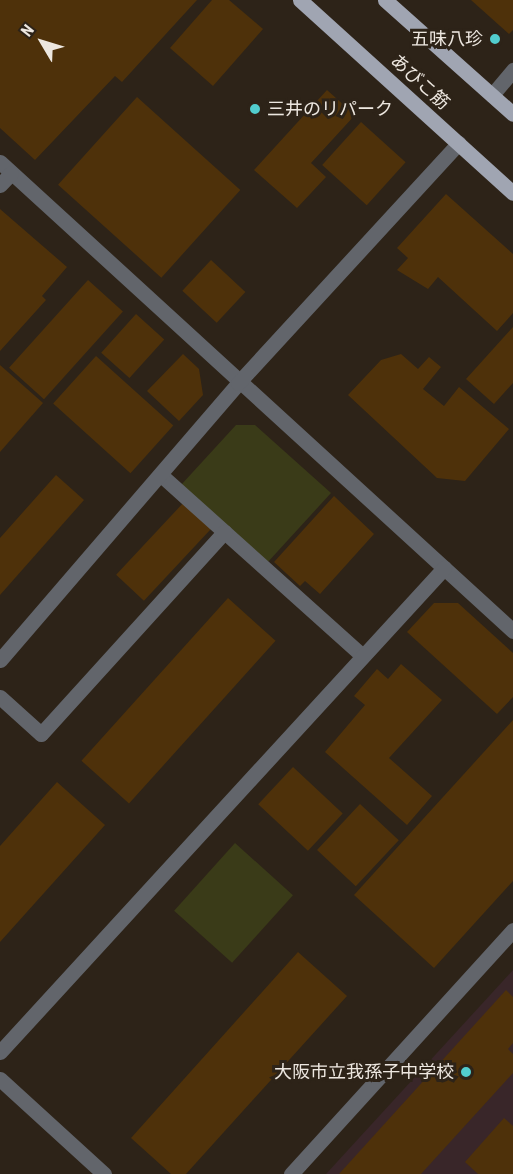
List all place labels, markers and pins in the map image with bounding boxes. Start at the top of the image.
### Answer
place label: 五味八珍 [411,28,483,50]
marker: 五味八珍 [488,32,502,46]
place label: 三井のリパーク [267,98,393,120]
marker: 三井のリパーク [248,102,262,116]
place label: 大阪市立我孫子中学校 [274,1061,454,1083]
marker: 大阪市立我孫子中学校 [459,1065,473,1079]

